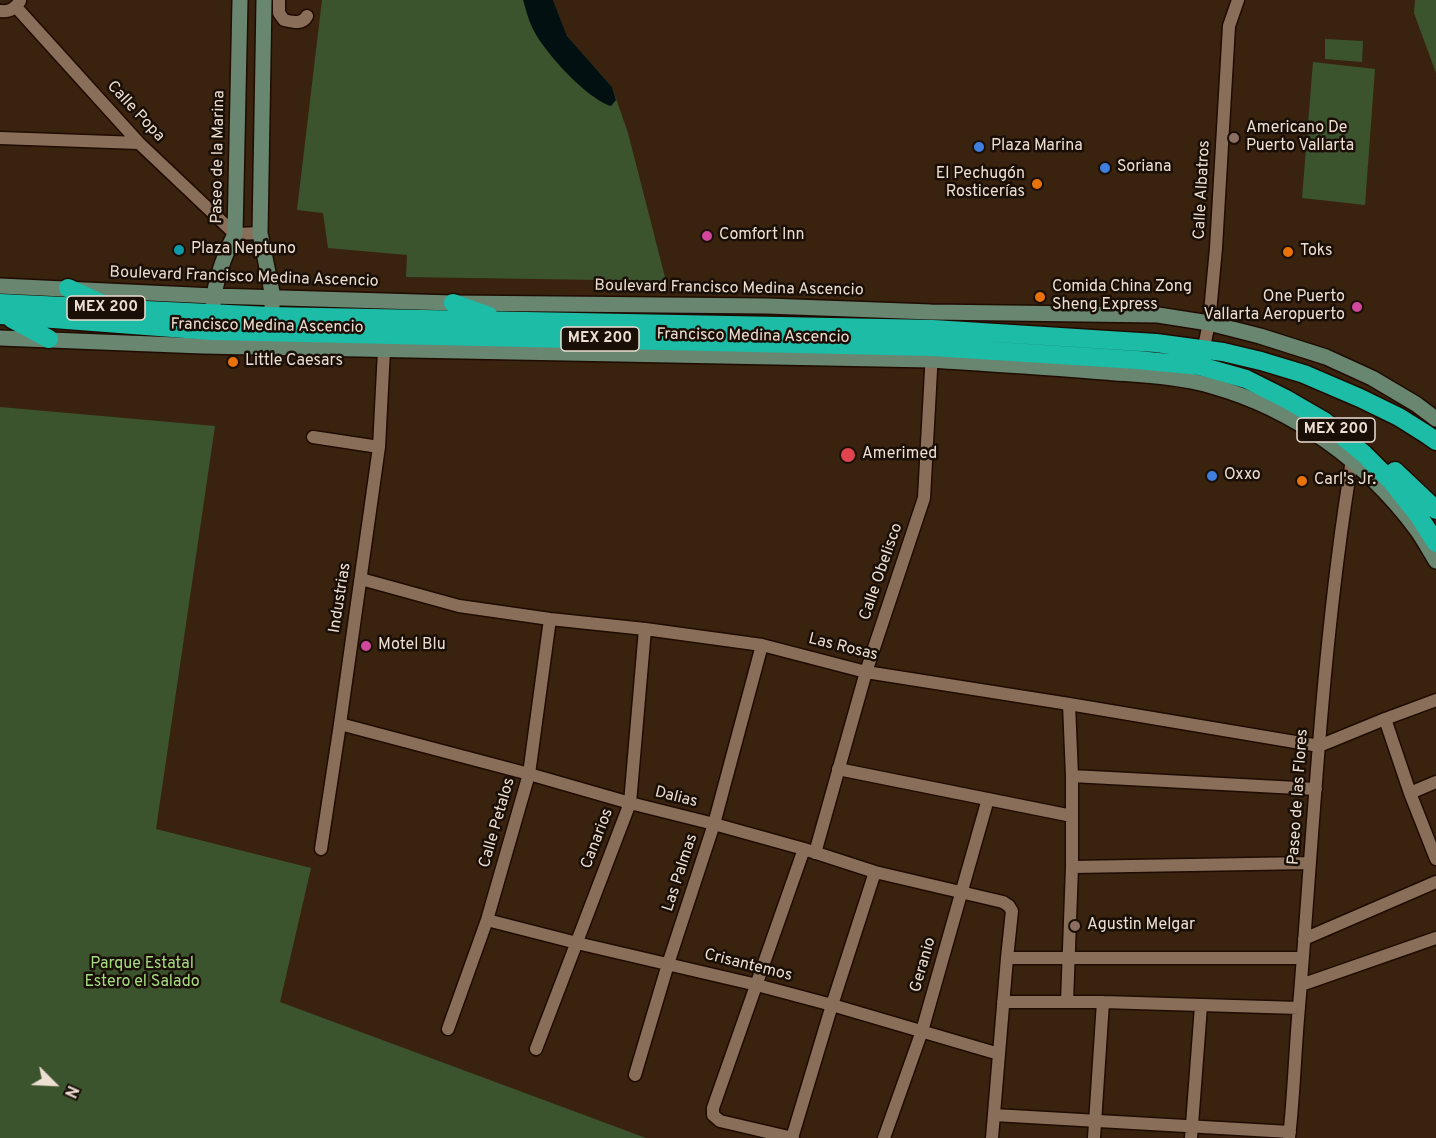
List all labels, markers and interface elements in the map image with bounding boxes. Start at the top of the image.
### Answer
street label: Calle Popa [102,78,168,146]
street label: Paseo de la Marina [208,90,230,224]
place label: Americano De Puerto Vallarta [1246,119,1354,157]
marker: Americano De Puerto Vallarta [1227,131,1241,145]
place label: Plaza Marina [991,137,1083,157]
marker: Plaza Marina [972,140,986,154]
street label: Calle Albatros [1191,140,1215,240]
place label: Soriana [1117,158,1171,178]
marker: Soriana [1098,161,1112,175]
place label: El Pechugón Rosticerías [936,165,1025,203]
marker: El Pechugón Rosticerías [1030,177,1044,191]
place label: Comfort Inn [719,226,805,246]
marker: Comfort Inn [700,229,714,243]
place label: Plaza Neptuno [191,240,296,260]
place label: Toks [1300,242,1332,262]
marker: Plaza Neptuno [172,243,186,257]
marker: Toks [1281,245,1295,259]
street label: Boulevard Francisco Medina Ascencio [109,264,379,292]
street label: Boulevard Francisco Medina Ascencio [594,277,864,301]
place label: Comida China Zong Sheng Express [1052,278,1192,316]
place label: One Puerto Vallarta Aeropuerto [1204,288,1345,326]
marker: Comida China Zong Sheng Express [1033,290,1047,304]
road number: MEX 200 [67,296,145,320]
marker: One Puerto Vallarta Aeropuerto [1350,300,1364,314]
street label: Francisco Medina Ascencio [170,316,364,338]
street label: Francisco Medina Ascencio [656,326,850,348]
road number: MEX 200 [561,327,639,351]
place label: Little Caesars [245,352,343,372]
marker: Little Caesars [226,355,240,369]
road number: MEX 200 [1297,418,1375,442]
place label: Amerimed [862,445,937,465]
marker: Amerimed [839,446,857,464]
place label: Oxxo [1224,466,1261,486]
marker: Oxxo [1205,469,1219,483]
place label: Carl's Jr. [1314,471,1376,491]
marker: Carl's Jr. [1295,474,1309,488]
street label: Calle Obelisco [856,521,908,623]
street label: Industrias [326,562,356,634]
street label: Las Rosas [806,630,880,666]
place label: Motel Blu [378,636,446,656]
marker: Motel Blu [359,639,373,653]
street label: Paseo de las Flores [1285,728,1313,866]
street label: Calle Petalos [476,776,520,870]
street label: Dalias [653,783,699,813]
street label: Canarios [578,806,618,872]
street label: Las Palmas [659,832,703,914]
place label: Agustin Melgar [1087,916,1195,936]
marker: Agustin Melgar [1068,919,1082,933]
street label: Geranio [907,935,941,995]
street label: Crisantemos [702,946,794,986]
park label: Parque Estatal Estero el Salado [84,955,200,993]
north arrow [24,1054,84,1114]
text: N [59,1082,82,1101]

